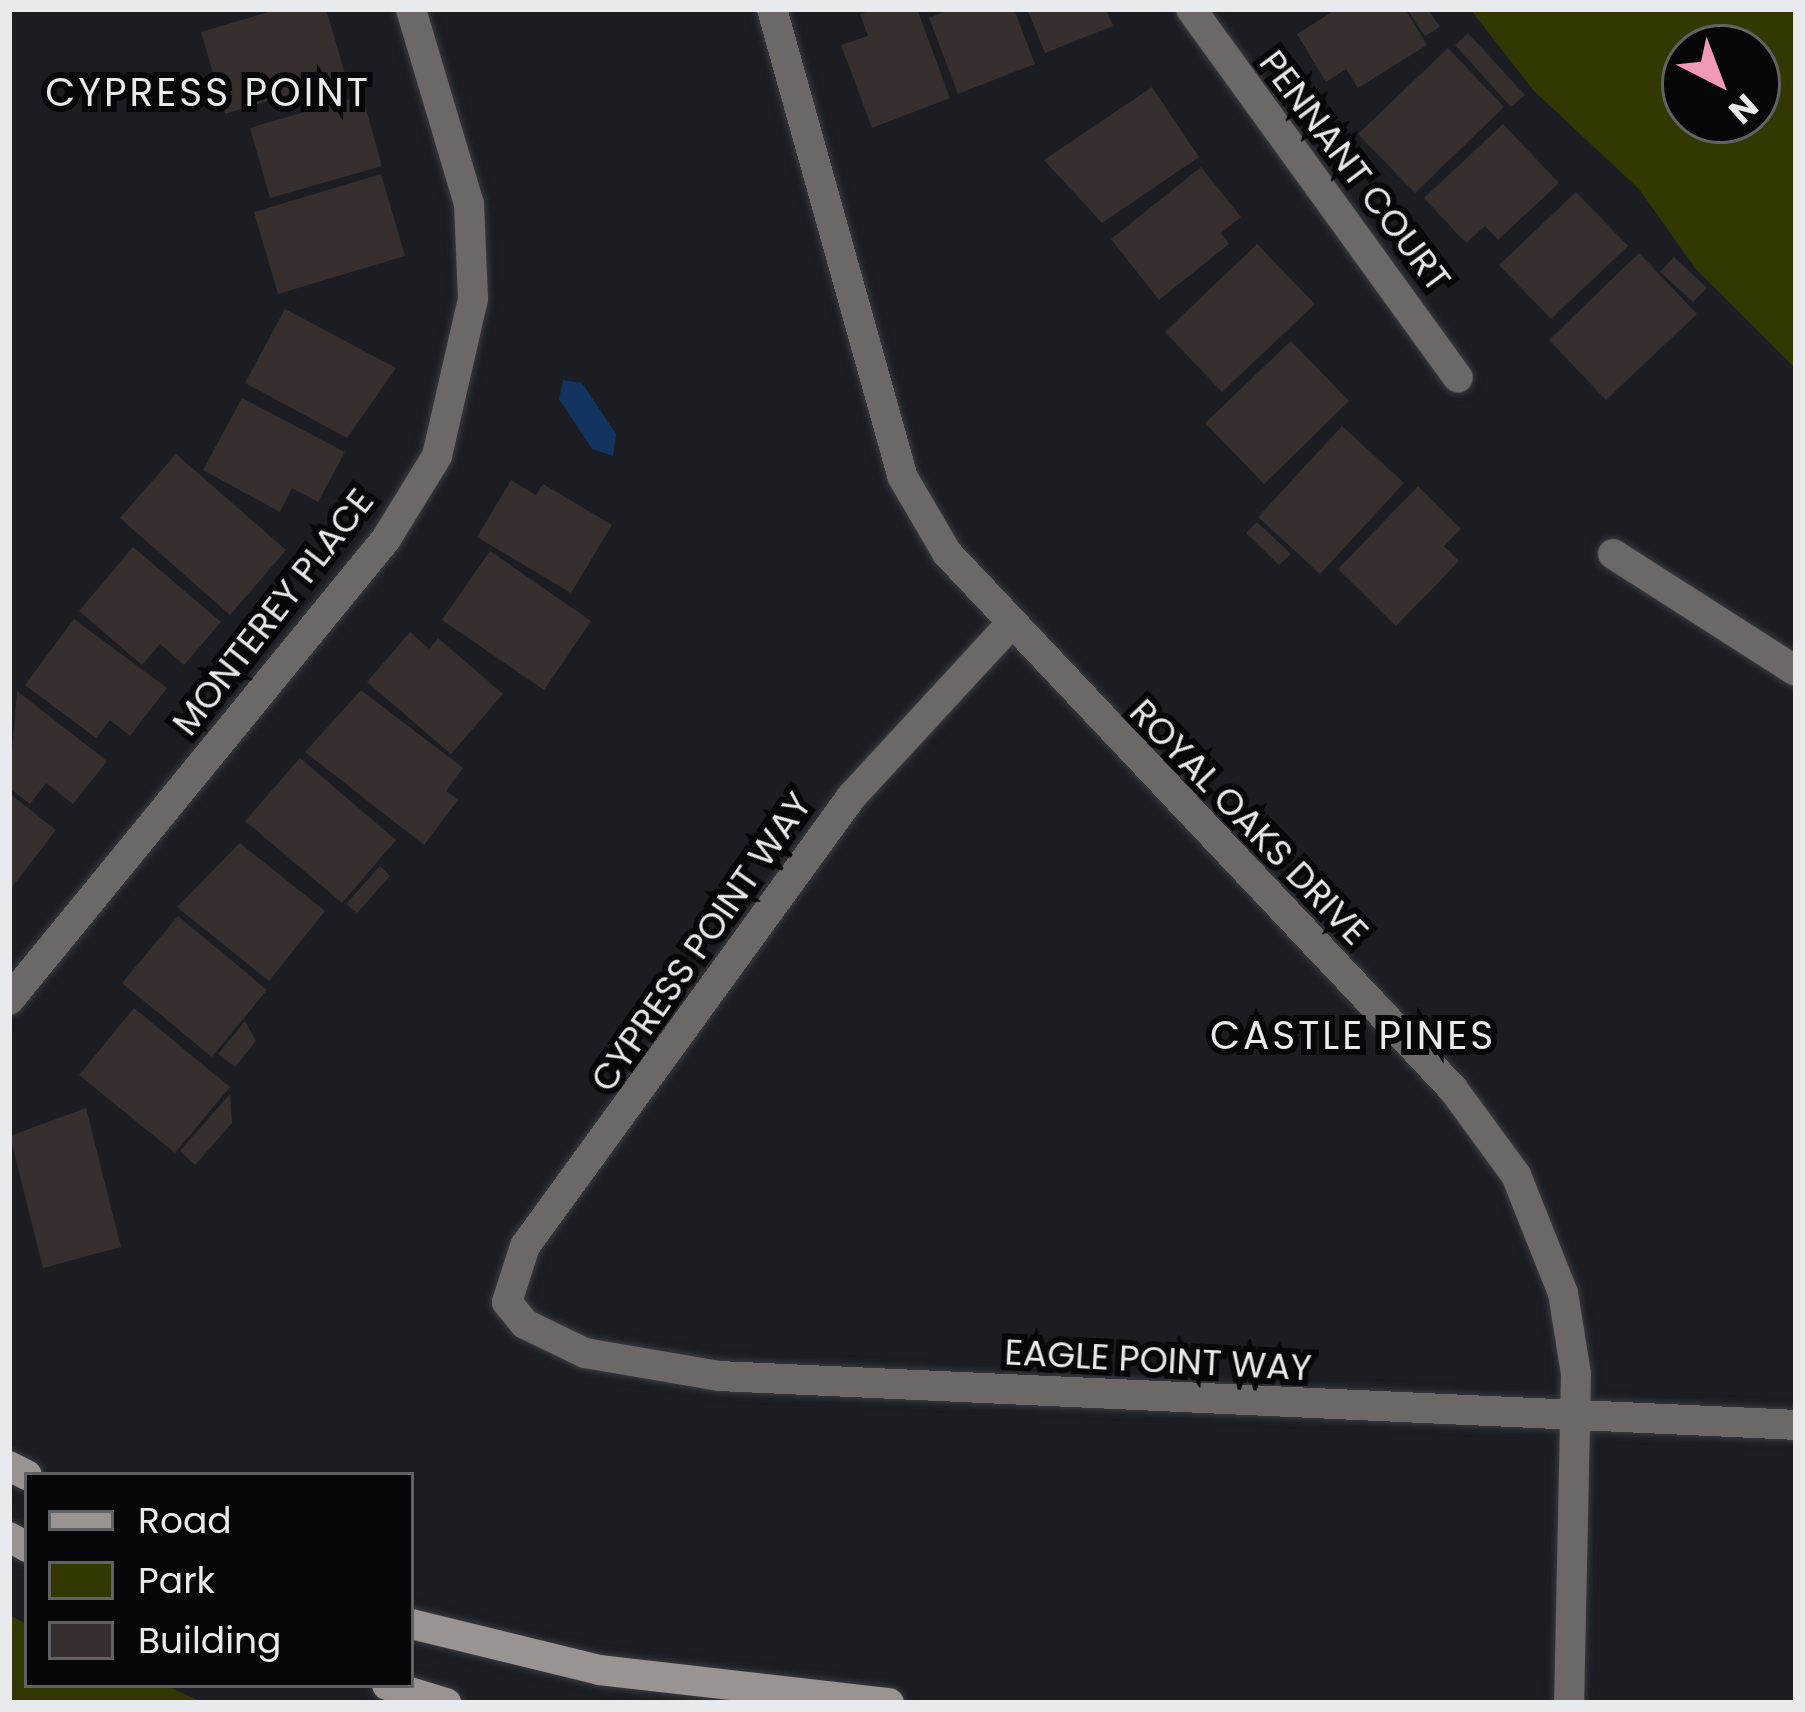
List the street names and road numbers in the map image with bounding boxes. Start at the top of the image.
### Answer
street label: PENNANT COURT [1250,42,1460,300]
street label: MONTEREY PLACE [163,480,383,744]
street label: ROYAL OAKS DRIVE [1121,690,1377,954]
street label: CYPRESS POINT WAY [582,784,820,1100]
street label: EAGLE POINT WAY [1003,1330,1313,1390]

